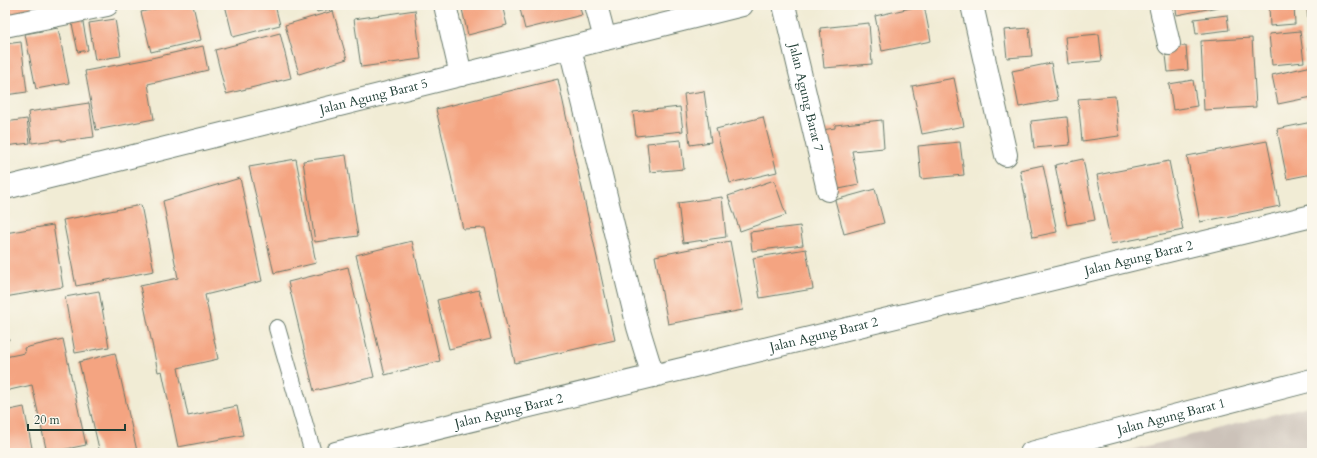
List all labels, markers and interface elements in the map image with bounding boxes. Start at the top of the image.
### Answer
street label: Jalan Agung Barat 7 [784,39,828,154]
street label: Jalan Agung Barat 5 [316,74,430,119]
street label: Jalan Agung Barat 2 [1081,236,1195,280]
street label: Jalan Agung Barat 2 [766,313,880,357]
street label: Jalan Agung Barat 2 [451,389,565,433]
street label: Jalan Agung Barat 1 [1113,394,1227,440]
scale bar [28,406,125,432]
text: 20 m [34,412,61,428]

